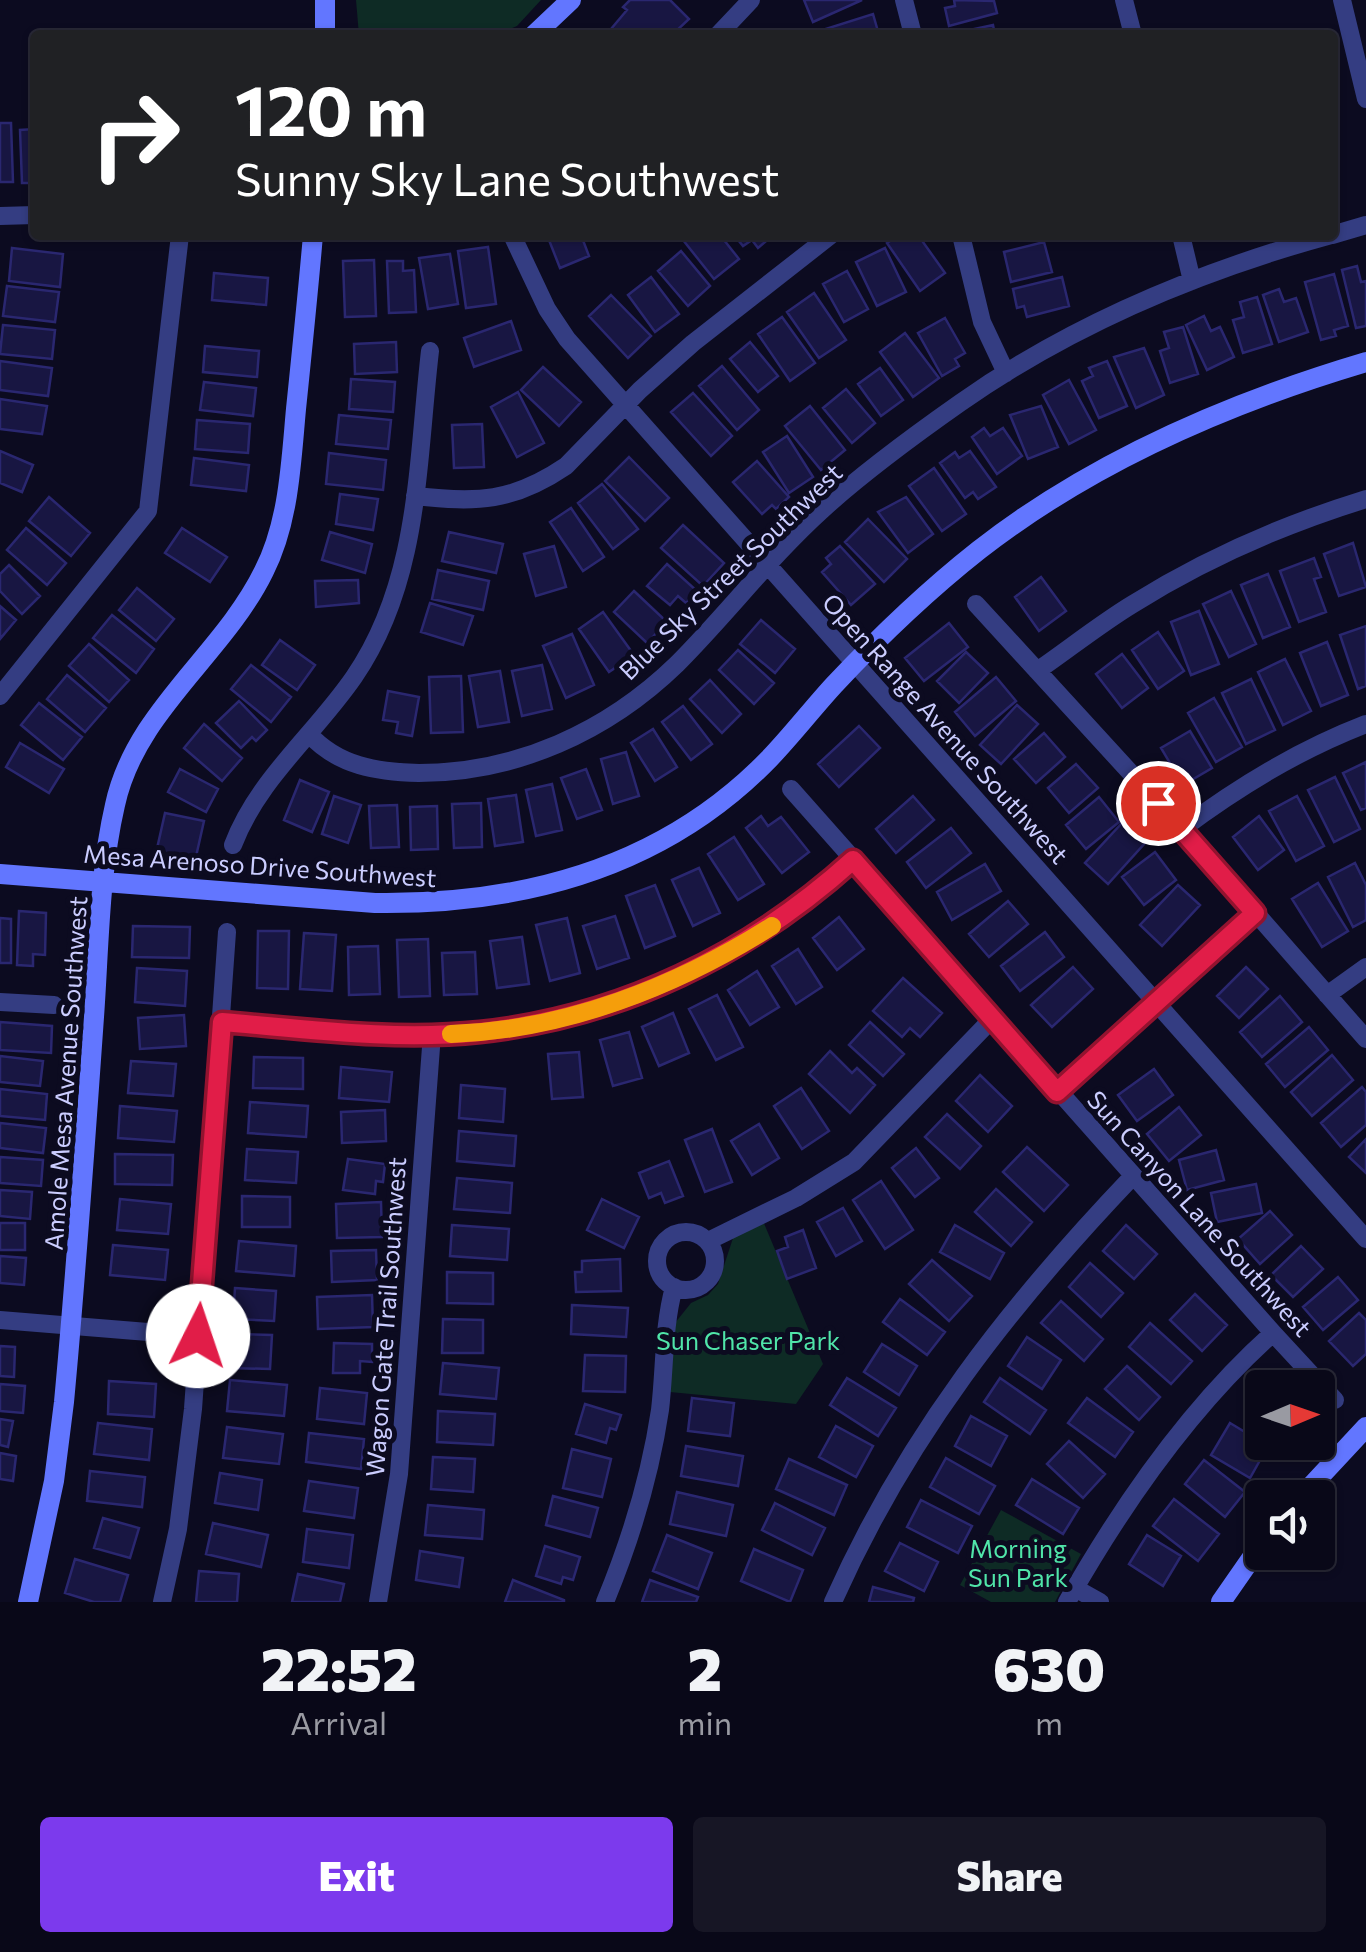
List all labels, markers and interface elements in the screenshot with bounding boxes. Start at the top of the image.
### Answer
text: 120 m [235,65,427,150]
icon: right [70,70,200,200]
text: Sunny Sky Lane Southwest [235,150,780,205]
street label: Blue Sky Street Southwest [612,457,848,685]
street label: Open Range Avenue Southwest [817,587,1075,869]
pin [1116,761,1201,846]
icon: arrive [1131,776,1186,831]
street label: Mesa Arenoso Drive Southwest [83,838,437,892]
street label: Amole Mesa Avenue Southwest [38,895,92,1251]
street label: Sun Canyon Lane Southwest [1082,1084,1318,1342]
street label: Wagon Gate Trail Southwest [359,1156,411,1478]
position arrow [146,1284,250,1388]
park label: Sun Chaser Park [656,1325,840,1355]
north arrow [1245,1370,1335,1460]
map controls [1245,1370,1335,1570]
button: sound [1245,1480,1335,1570]
park label: Morning Sun Park [968,1533,1068,1592]
text: 22:52 [261,1630,417,1703]
text: 2 [687,1630,722,1703]
text: 630 [993,1630,1105,1703]
text: Arrival [290,1702,387,1742]
text: min [678,1702,732,1742]
text: m [1035,1702,1063,1742]
button: Exit [40,1817,673,1932]
button: Share [693,1817,1326,1932]

